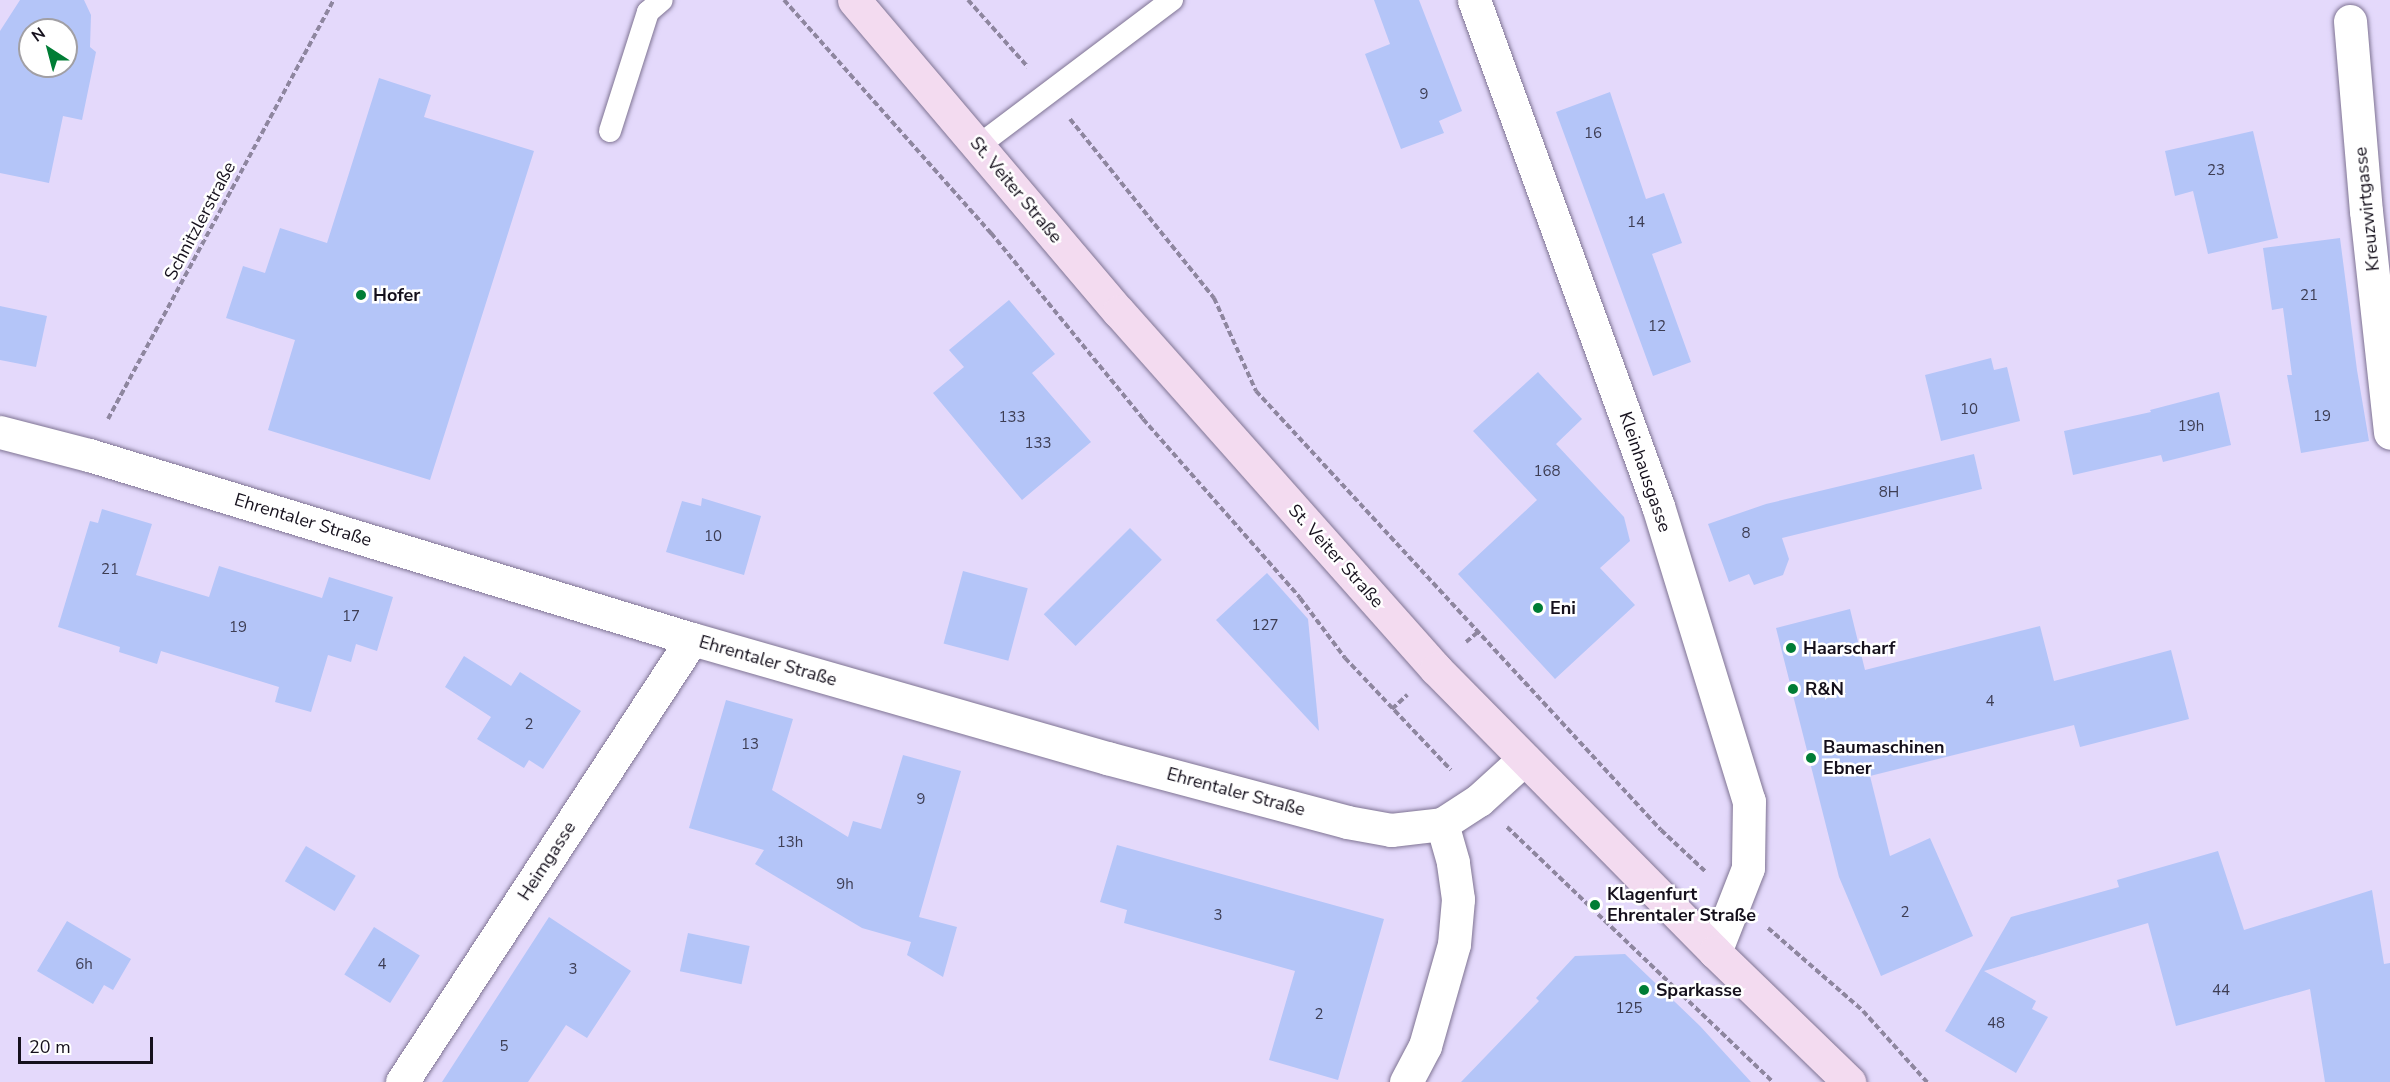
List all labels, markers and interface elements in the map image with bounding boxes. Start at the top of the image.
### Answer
north arrow [18,18,78,78]
text: N [27,23,50,47]
house number: 9 [1420,86,1428,104]
house number: 16 [1584,125,1602,143]
street label: St. Veiter Straße [965,132,1067,248]
street label: Kreuzwirtgasse [2350,146,2384,272]
street label: Schnitzlerstraße [160,158,240,284]
house number: 23 [2207,162,2225,180]
house number: 14 [1627,214,1645,232]
place label: Hofer [373,284,420,306]
house number: 21 [2300,287,2318,305]
marker: Hofer [354,288,368,302]
house number: 12 [1648,318,1666,336]
house number: 10 [1960,401,1978,419]
house number: 19 [2313,408,2331,426]
house number: 133 [999,409,1025,427]
street label: Kleinhausgasse [1614,409,1676,535]
house number: 19h [2178,418,2204,436]
house number: 133 [1025,435,1051,453]
house number: 168 [1534,463,1560,481]
house number: 8H [1879,484,1899,502]
street label: Ehrentaler Straße [232,489,374,551]
street label: St. Veiter Straße [1284,500,1388,612]
house number: 8 [1742,525,1750,543]
house number: 10 [704,528,722,546]
house number: 21 [101,561,119,579]
place label: Eni [1550,597,1576,619]
marker: Eni [1531,601,1545,615]
house number: 17 [342,608,360,626]
house number: 127 [1252,617,1278,635]
house number: 19 [229,619,247,637]
street label: Ehrentaler Straße [697,631,839,691]
place label: Haarscharf [1803,637,1895,659]
marker: Haarscharf [1784,641,1798,655]
place label: R&N [1805,678,1844,700]
marker: R&N [1786,682,1800,696]
house number: 4 [1986,693,1994,711]
house number: 2 [525,716,533,734]
house number: 13 [741,736,759,754]
place label: Baumaschinen Ebner [1823,737,1944,780]
marker: Baumaschinen Ebner [1804,751,1818,765]
street label: Ehrentaler Straße [1164,763,1308,821]
house number: 9 [917,791,925,809]
street label: Heimgasse [513,817,581,905]
house number: 13h [777,834,803,852]
house number: 9h [836,876,854,894]
place label: Klagenfurt Ehrentaler Straße [1607,884,1756,926]
marker: Klagenfurt Ehrentaler Straße [1588,898,1602,912]
house number: 2 [1901,904,1909,922]
house number: 3 [1214,907,1222,925]
house number: 6h [75,956,93,974]
house number: 4 [378,956,386,974]
house number: 3 [569,961,577,979]
place label: Sparkasse [1656,979,1742,1001]
house number: 44 [2212,982,2230,1000]
marker: Sparkasse [1637,983,1651,997]
house number: 125 [1616,1000,1642,1018]
house number: 2 [1315,1006,1323,1024]
house number: 48 [1987,1015,2005,1033]
scale bar [21,1025,156,1063]
text: 20 m [29,1035,71,1059]
house number: 5 [500,1038,508,1056]

